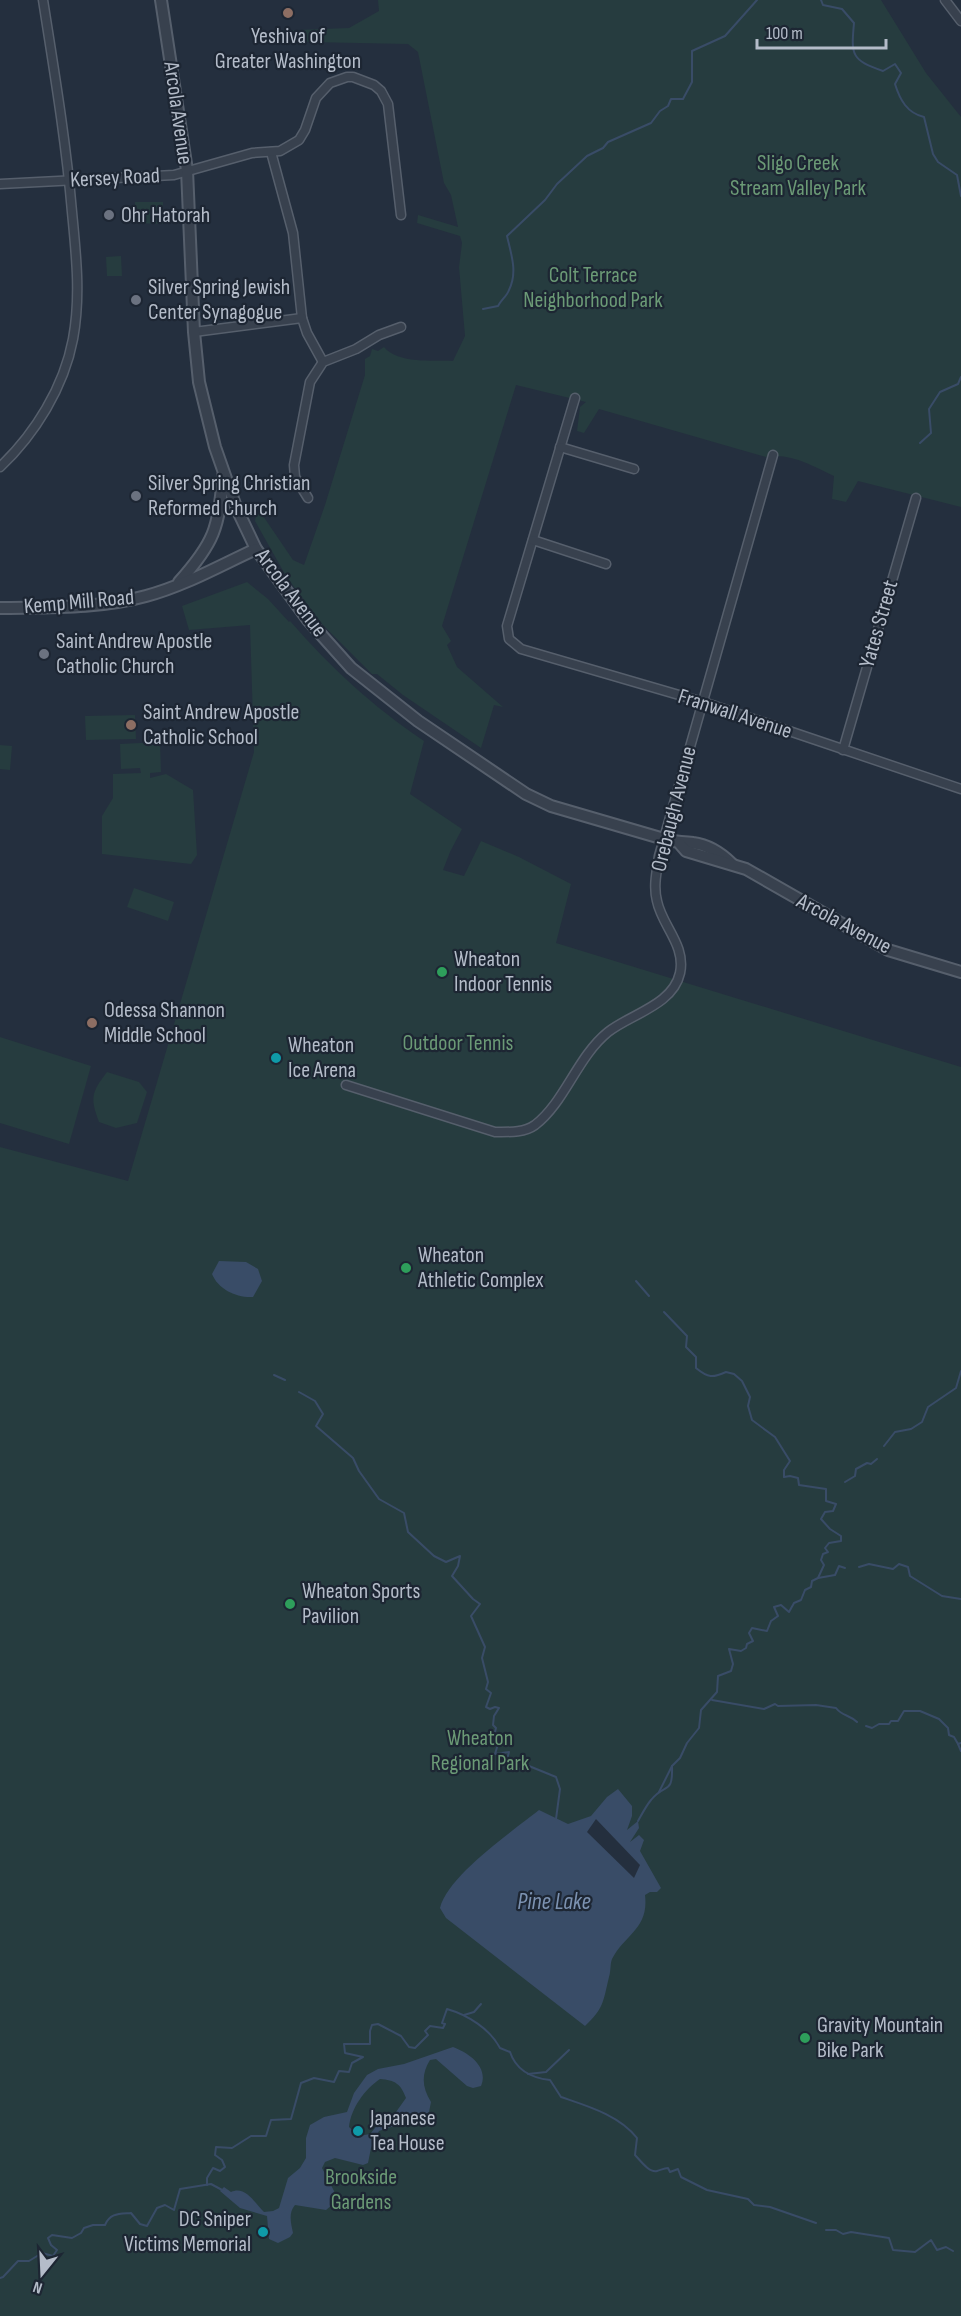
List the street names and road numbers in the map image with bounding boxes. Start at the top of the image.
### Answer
street label: Arcola Avenue [157,59,199,166]
street label: Kersey Road [70,162,160,194]
street label: Arcola Avenue [248,543,333,642]
street label: Yates Street [854,577,904,671]
street label: Kemp Mill Road [23,584,135,620]
street label: Franwall Avenue [675,683,795,745]
street label: Orebaugh Avenue [645,744,703,874]
street label: Arcola Avenue [791,887,896,960]

